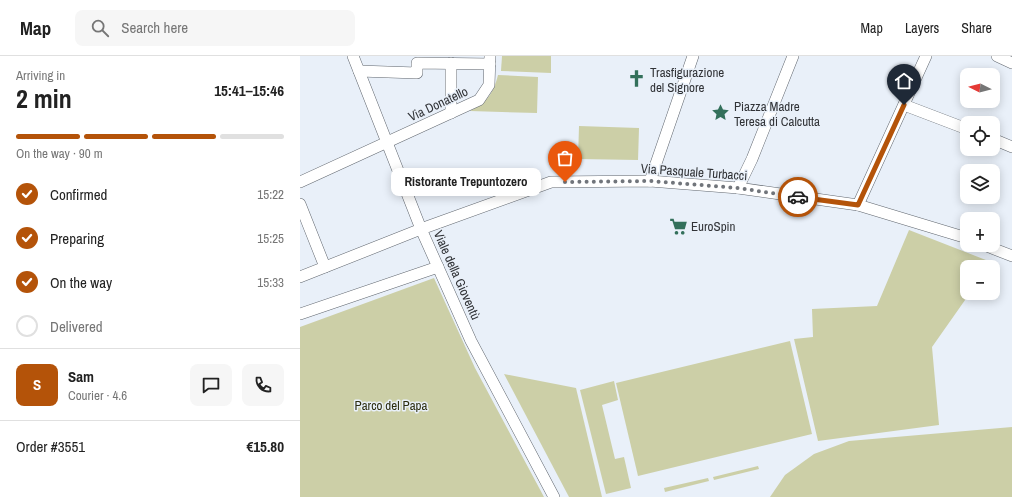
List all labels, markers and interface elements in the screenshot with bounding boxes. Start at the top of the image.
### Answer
search box [75,10,355,46]
text: Map [20,15,51,41]
icon: search [89,17,111,39]
text: Search here [121,17,188,38]
text: Map [861,19,883,37]
text: Layers [905,19,939,37]
text: Share [961,19,992,37]
place label: Trasfigurazione del Signore [650,64,724,96]
pin [887,64,921,105]
text: Arriving in [16,67,65,84]
north arrow [960,68,1000,108]
map controls [960,68,1000,300]
church icon: Trasfigurazione del Signore [627,69,647,89]
icon: home [893,70,915,92]
text: 15:41–15:46 [214,80,284,101]
text: 2 min [16,81,72,116]
street label: Via Donatello [405,83,471,125]
place label: Piazza Madre Teresa di Calcutta [734,98,820,130]
place icon: Piazza Madre Teresa di Calcutta [711,103,731,123]
button: locate [960,116,1000,156]
pin [548,141,582,182]
text: On the way · 90 m [16,145,103,162]
icon: bag [554,147,576,169]
street label: Via Pasquale Turbacci [640,160,748,184]
button: layers [960,164,1000,204]
callout: Ristorante Trepuntozero [391,168,541,196]
text: Ristorante Trepuntozero [404,173,528,190]
courier [778,177,818,217]
icon: check [16,183,38,205]
text: Confirmed [50,184,107,205]
text: 15:22 [257,186,284,203]
icon: car [787,186,809,208]
button: + [960,212,1000,252]
supermarket icon: EuroSpin [668,216,688,236]
place label: EuroSpin [691,218,736,235]
icon: check [16,227,38,249]
text: Preparing [50,228,104,249]
street label: Viale della Gioventù [430,228,484,322]
text: 15:25 [257,230,284,247]
button: − [960,260,1000,300]
icon: check [16,271,38,293]
text: On the way [50,272,112,293]
text: 15:33 [257,274,284,291]
text: Delivered [50,316,103,337]
button: chat [190,364,232,406]
button: phone [242,364,284,406]
text: Sam [68,366,94,387]
text: S [33,374,41,395]
text: Courier · 4.6 [68,387,127,404]
park label: Parco del Papa [355,397,428,414]
text: Order #3551 [16,436,85,457]
text: €15.80 [246,436,284,457]

